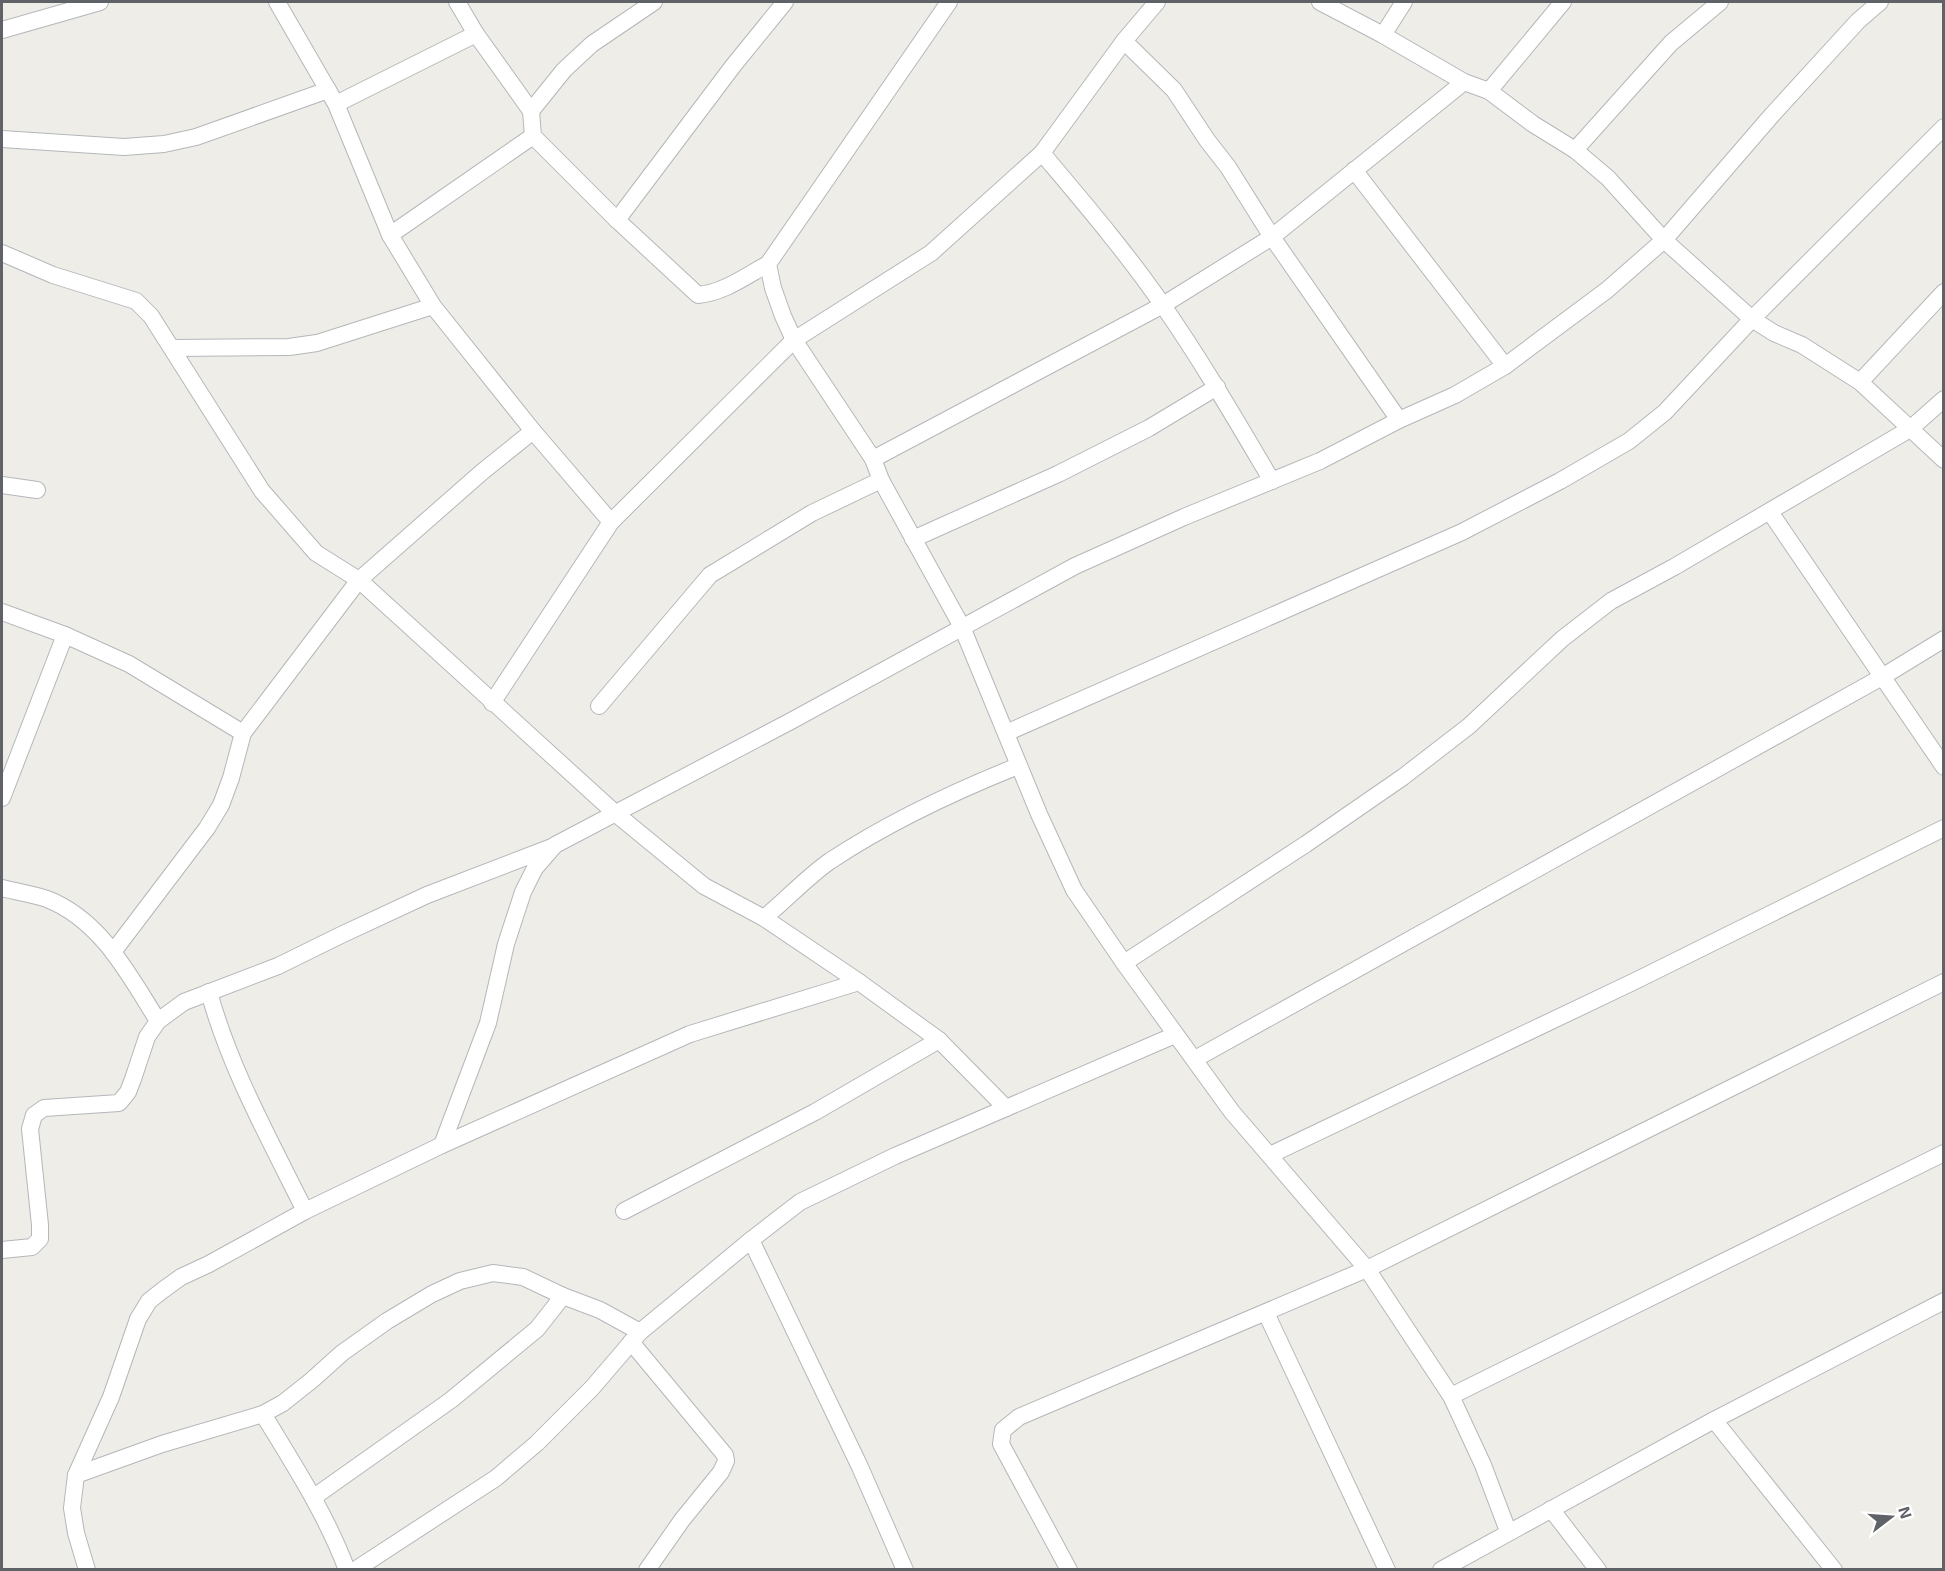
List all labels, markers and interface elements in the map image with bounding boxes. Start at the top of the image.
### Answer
north arrow [1861,1487,1921,1547]
text: N [1895,1504,1917,1521]

